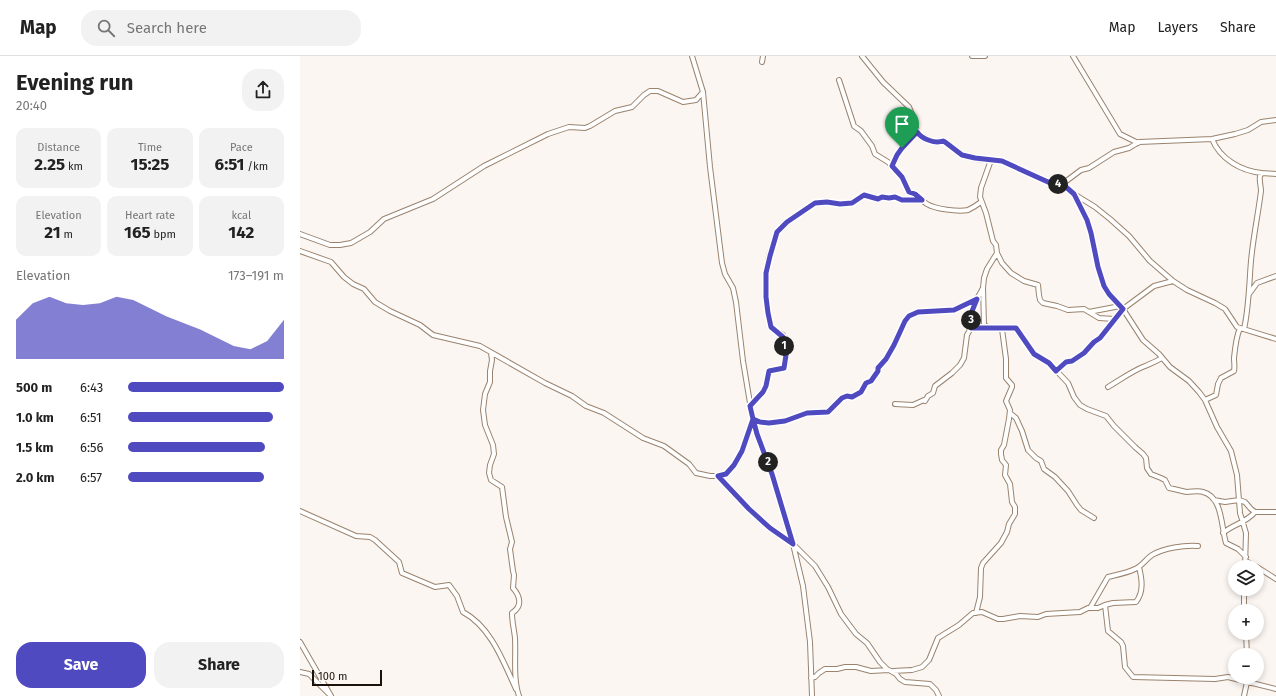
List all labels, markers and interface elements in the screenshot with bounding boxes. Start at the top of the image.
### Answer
search box [81,10,361,46]
text: Map [20,16,57,39]
icon: search [95,17,117,39]
text: Search here [127,19,207,37]
text: Map [1109,19,1135,36]
text: Layers [1157,19,1198,36]
text: Share [1220,19,1256,36]
text: Evening run [16,69,133,96]
button: share [242,69,284,111]
text: 20:40 [16,98,47,113]
pin [885,107,919,148]
icon: arrive [891,113,913,135]
text: Distance [37,141,80,154]
text: Time [138,141,162,154]
text: Pace [230,141,253,154]
text: 2.25 [34,154,65,175]
text: 15:25 [131,154,169,175]
text: 6:51 [215,154,244,175]
text: km [65,160,83,173]
text: /km [244,160,268,173]
pin: 4 [1048,174,1068,194]
text: 4 [1055,177,1061,190]
text: Elevation [36,209,82,222]
text: Heart rate [125,209,175,222]
text: kcal [231,209,251,222]
text: 21 [44,222,61,243]
text: 165 [124,222,151,243]
text: 142 [228,222,254,243]
text: m [61,228,73,241]
text: bpm [151,228,176,241]
text: Elevation [16,268,70,283]
text: 173–191 m [228,268,284,283]
pin: 3 [961,310,981,330]
text: 3 [968,313,974,326]
pin: 1 [774,336,794,356]
text: 1 [781,339,787,352]
text: 500 m [16,380,52,395]
text: 6:43 [80,380,103,395]
text: 1.0 km [16,410,54,425]
text: 6:51 [80,410,102,425]
text: 1.5 km [16,440,54,455]
text: 6:56 [80,440,104,455]
pin: 2 [758,452,778,472]
text: 2 [765,455,771,468]
text: 2.0 km [16,470,55,485]
text: 6:57 [80,470,102,485]
map controls [1228,560,1264,684]
button: layers [1228,560,1264,596]
button: + [1228,604,1264,640]
button: Save [16,642,146,688]
button: Share [154,642,284,688]
button: − [1228,648,1264,684]
scale bar [312,668,382,687]
text: 100 m [318,670,347,683]

